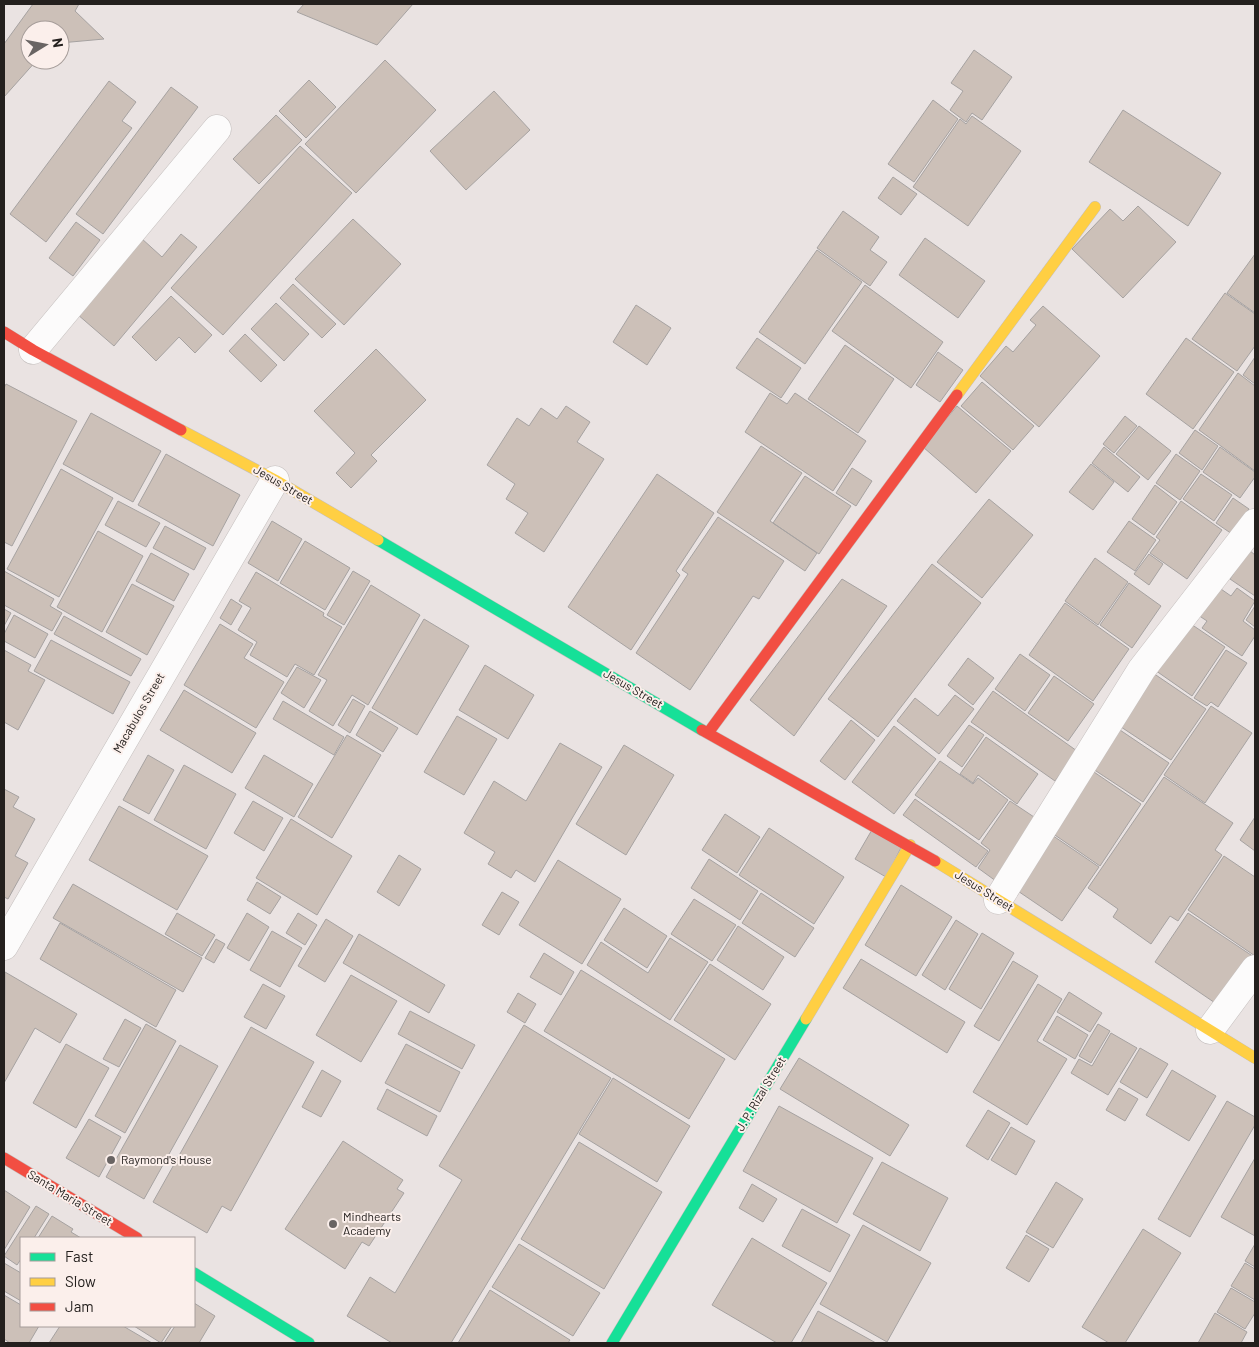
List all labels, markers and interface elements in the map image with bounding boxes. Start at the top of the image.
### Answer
north arrow [20,20,70,70]
text: N [49,37,67,49]
street label: Jesus Street [251,461,316,507]
street label: Jesus Street [601,665,666,711]
street label: Macabulos Street [109,670,167,755]
street label: Jesus Street [953,867,1016,914]
street label: J. P. Rizal Street [732,1054,788,1133]
place label: Raymond's House [121,1152,212,1166]
marker: Raymond's House [105,1154,117,1166]
street label: Santa Maria Street [26,1166,115,1228]
place label: Mindhearts Academy [343,1209,401,1237]
marker: Mindhearts Academy [327,1218,339,1230]
legend [20,1237,195,1327]
text: Fast [65,1247,93,1265]
text: Slow [65,1272,96,1290]
text: Jam [65,1297,94,1315]

